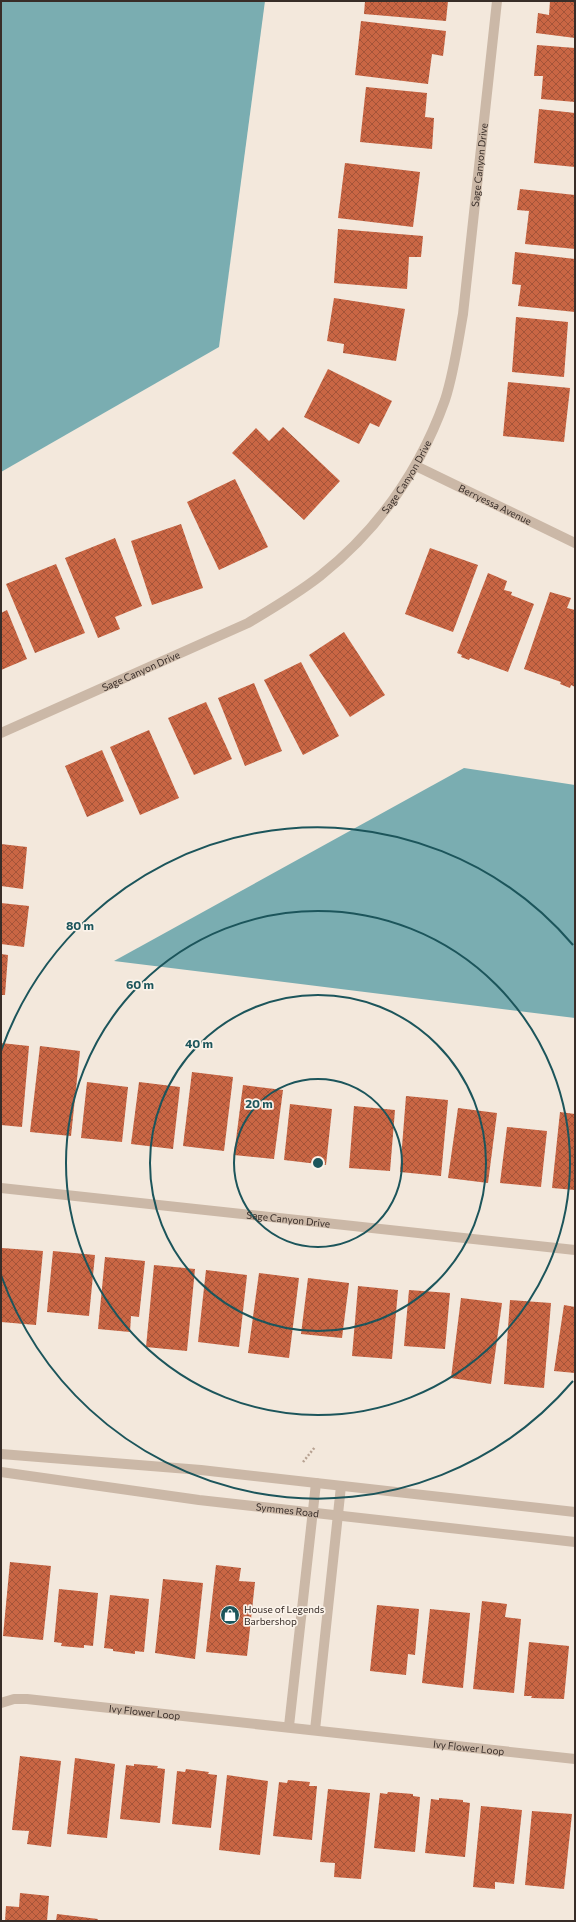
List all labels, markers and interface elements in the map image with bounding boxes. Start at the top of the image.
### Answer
street label: Sage Canyon Drive [469,122,490,207]
street label: Sage Canyon Drive [379,438,433,516]
street label: Berryessa Avenue [457,482,534,527]
street label: Sage Canyon Drive [100,648,182,693]
text: 80 m [66,918,94,932]
text: 60 m [126,977,154,991]
text: 40 m [185,1036,213,1050]
text: 20 m [245,1096,273,1110]
centre of rings [311,1156,325,1170]
street label: Sage Canyon Drive [246,1209,331,1230]
street label: Symmes Road [255,1500,320,1519]
place label: House of Legends Barbershop [244,1603,325,1627]
shop icon: House of Legends Barbershop [219,1604,241,1626]
street label: Ivy Flower Loop [108,1702,181,1722]
street label: Ivy Flower Loop [432,1737,505,1757]

